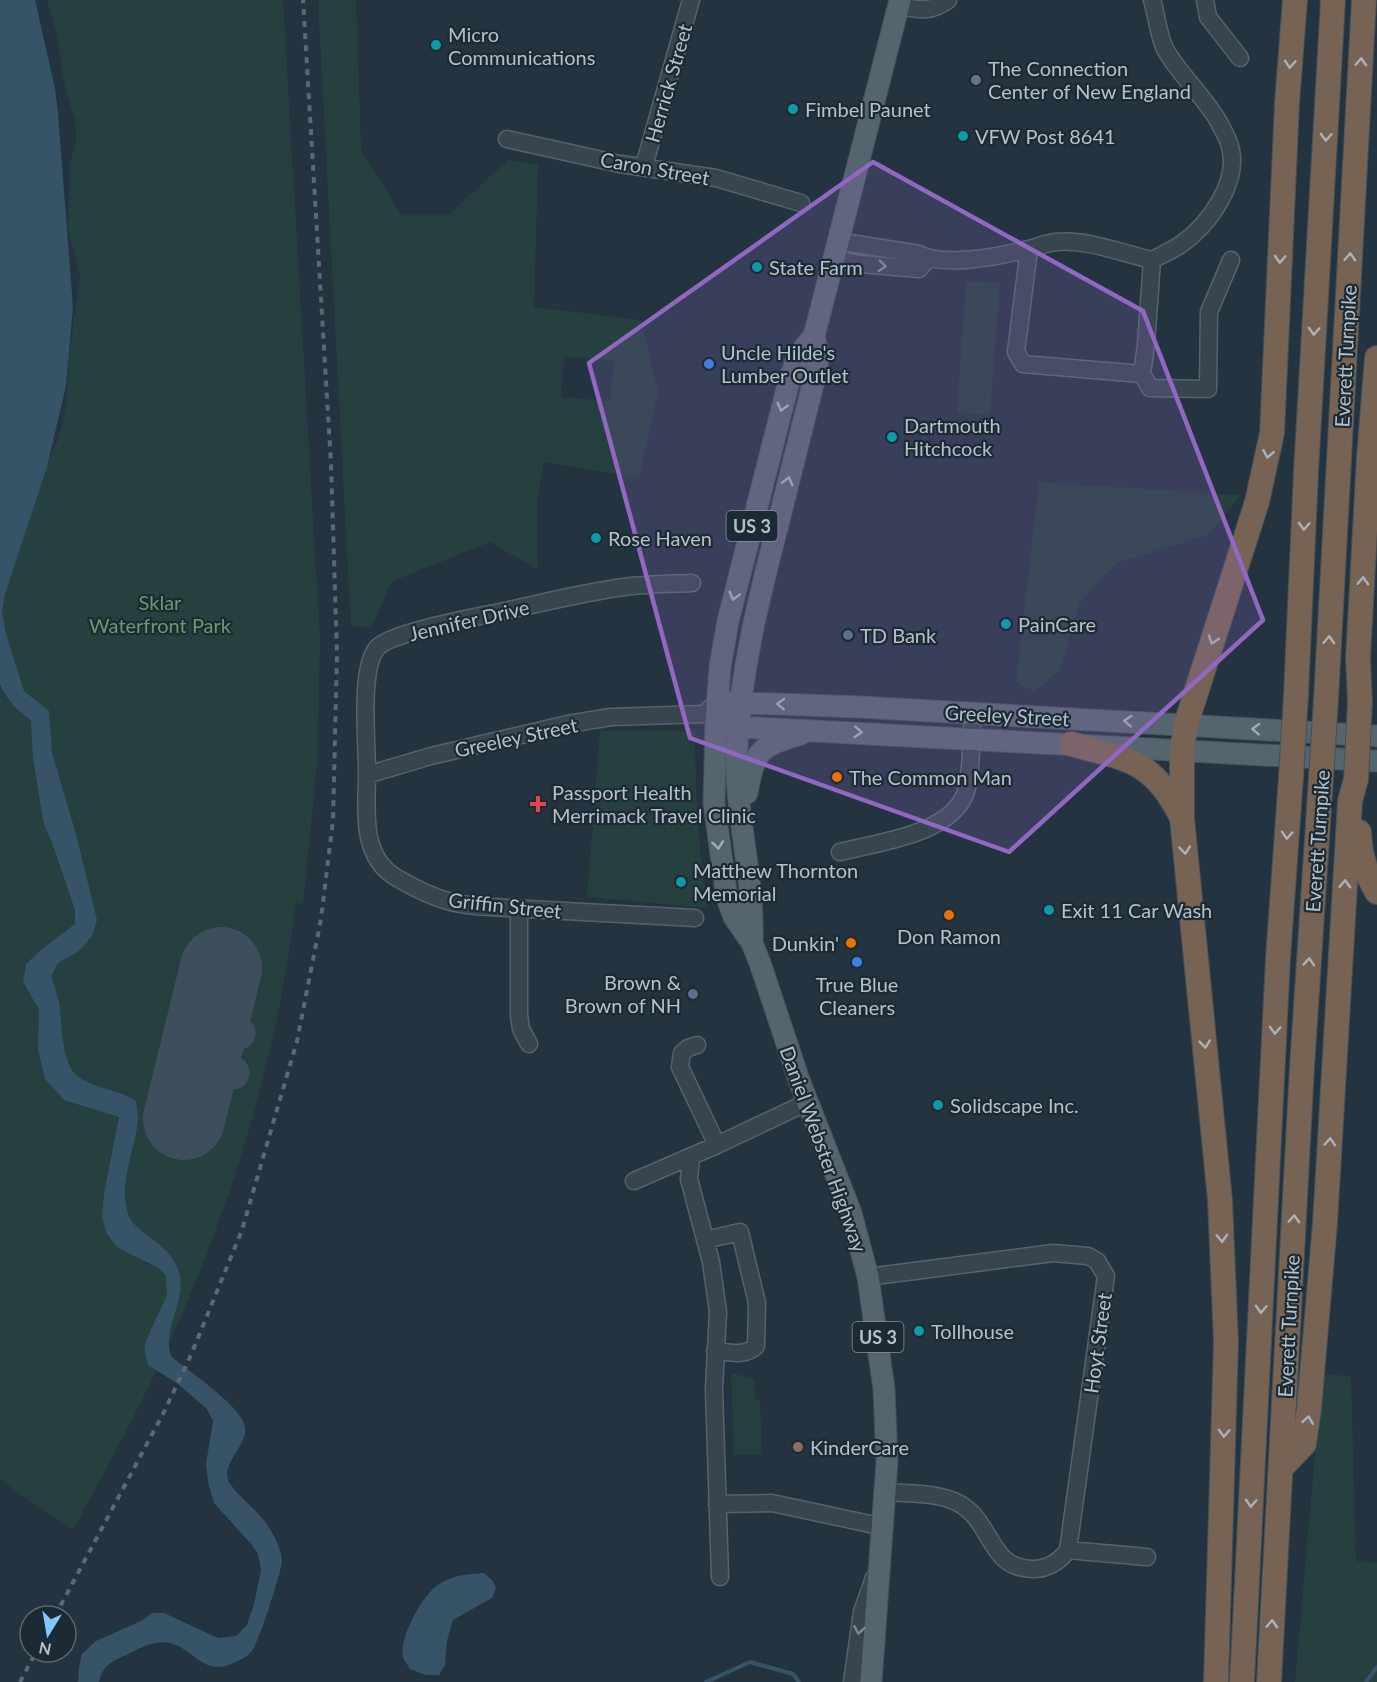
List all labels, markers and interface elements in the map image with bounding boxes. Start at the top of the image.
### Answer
street label: Herrick Street [640,21,696,145]
place label: Micro Communications [448,22,595,69]
marker: Micro Communications [429,38,443,52]
place label: The Connection Center of New England [988,56,1191,103]
one-way arrow [1354,58,1367,67]
one-way arrow [1284,60,1297,69]
marker: The Connection Center of New England [969,73,983,87]
place label: Fimbel Paunet [805,97,931,121]
marker: Fimbel Paunet [786,102,800,116]
place label: VFW Post 8641 [975,124,1116,148]
marker: VFW Post 8641 [956,129,970,143]
one-way arrow [1319,132,1332,141]
street label: Caron Street [599,147,711,189]
one-way arrow [1344,252,1357,261]
place label: State Farm [769,255,863,279]
one-way arrow [1273,255,1286,264]
one-way arrow [878,259,887,272]
marker: State Farm [750,260,764,274]
street label: Everett Turnpike [1329,284,1361,428]
one-way arrow [1308,327,1321,336]
place label: Uncle Hilde's Lumber Outlet [721,340,849,387]
marker: Uncle Hilde's Lumber Outlet [702,357,716,371]
one-way arrow [776,402,789,412]
place label: Dartmouth Hitchcock [904,413,1001,460]
marker: Dartmouth Hitchcock [885,430,899,444]
one-way arrow [1262,448,1275,458]
one-way arrow [781,476,794,486]
road number: US 3 [726,511,777,541]
one-way arrow [1297,521,1310,530]
place label: Rose Haven [608,526,712,550]
marker: Rose Haven [589,531,603,545]
one-way arrow [1357,576,1370,585]
park label: Sklar Waterfront Park [89,590,232,637]
one-way arrow [729,591,742,601]
street label: Jennifer Drive [407,595,531,645]
place label: PainCare [1018,612,1096,636]
marker: PainCare [999,617,1013,631]
place label: TD Bank [860,623,937,647]
marker: TD Bank [841,628,855,642]
one-way arrow [1208,634,1220,645]
one-way arrow [1323,636,1336,645]
one-way arrow [776,698,785,710]
street label: Greeley Street [944,700,1070,730]
street label: Greeley Street [452,712,580,762]
one-way arrow [1123,715,1132,728]
one-way arrow [1251,722,1260,735]
one-way arrow [853,726,862,739]
place label: The Common Man [849,765,1012,789]
street label: Everett Turnpike [1300,769,1334,913]
marker: The Common Man [830,770,844,784]
place label: Passport Health Merrimack Travel Clinic [552,780,757,827]
marker: Passport Health Merrimack Travel Clinic [529,795,547,813]
one-way arrow [1281,831,1294,840]
one-way arrow [712,840,724,849]
one-way arrow [1178,845,1191,854]
place label: Matthew Thornton Memorial [693,858,858,905]
marker: Matthew Thornton Memorial [674,875,688,889]
one-way arrow [1339,880,1352,889]
street label: Griffin Street [447,887,563,923]
place label: Exit 11 Car Wash [1061,898,1212,922]
marker: Exit 11 Car Wash [1042,903,1056,917]
marker: Don Ramon [942,908,956,922]
place label: Don Ramon [897,924,1001,948]
place label: Dunkin' [772,931,839,955]
marker: Dunkin' [844,936,858,950]
marker: True Blue Cleaners [850,955,864,969]
one-way arrow [1302,957,1315,966]
place label: Brown & Brown of NH [565,970,682,1017]
place label: True Blue Cleaners [816,972,898,1019]
marker: Brown & Brown of NH [686,987,700,1001]
one-way arrow [1268,1025,1281,1034]
one-way arrow [1198,1039,1211,1048]
street label: Daniel Webster Highway [775,1043,873,1256]
place label: Solidscape Inc. [950,1093,1079,1117]
marker: Solidscape Inc. [931,1098,945,1112]
one-way arrow [1324,1137,1337,1146]
one-way arrow [1287,1215,1300,1224]
one-way arrow [1216,1234,1228,1243]
street label: Everett Turnpike [1272,1254,1304,1398]
street label: Hoyt Street [1078,1291,1116,1395]
one-way arrow [1254,1304,1267,1313]
place label: Tollhouse [931,1319,1014,1343]
road number: US 3 [852,1322,904,1352]
marker: Tollhouse [912,1324,926,1338]
one-way arrow [1301,1415,1313,1424]
one-way arrow [1217,1428,1230,1437]
place label: KinderCare [810,1435,909,1459]
marker: KinderCare [791,1440,805,1454]
one-way arrow [1244,1499,1257,1508]
north arrow [18,1604,78,1664]
one-way arrow [1265,1619,1278,1628]
one-way arrow [853,1625,865,1635]
text: N [37,1639,53,1660]

